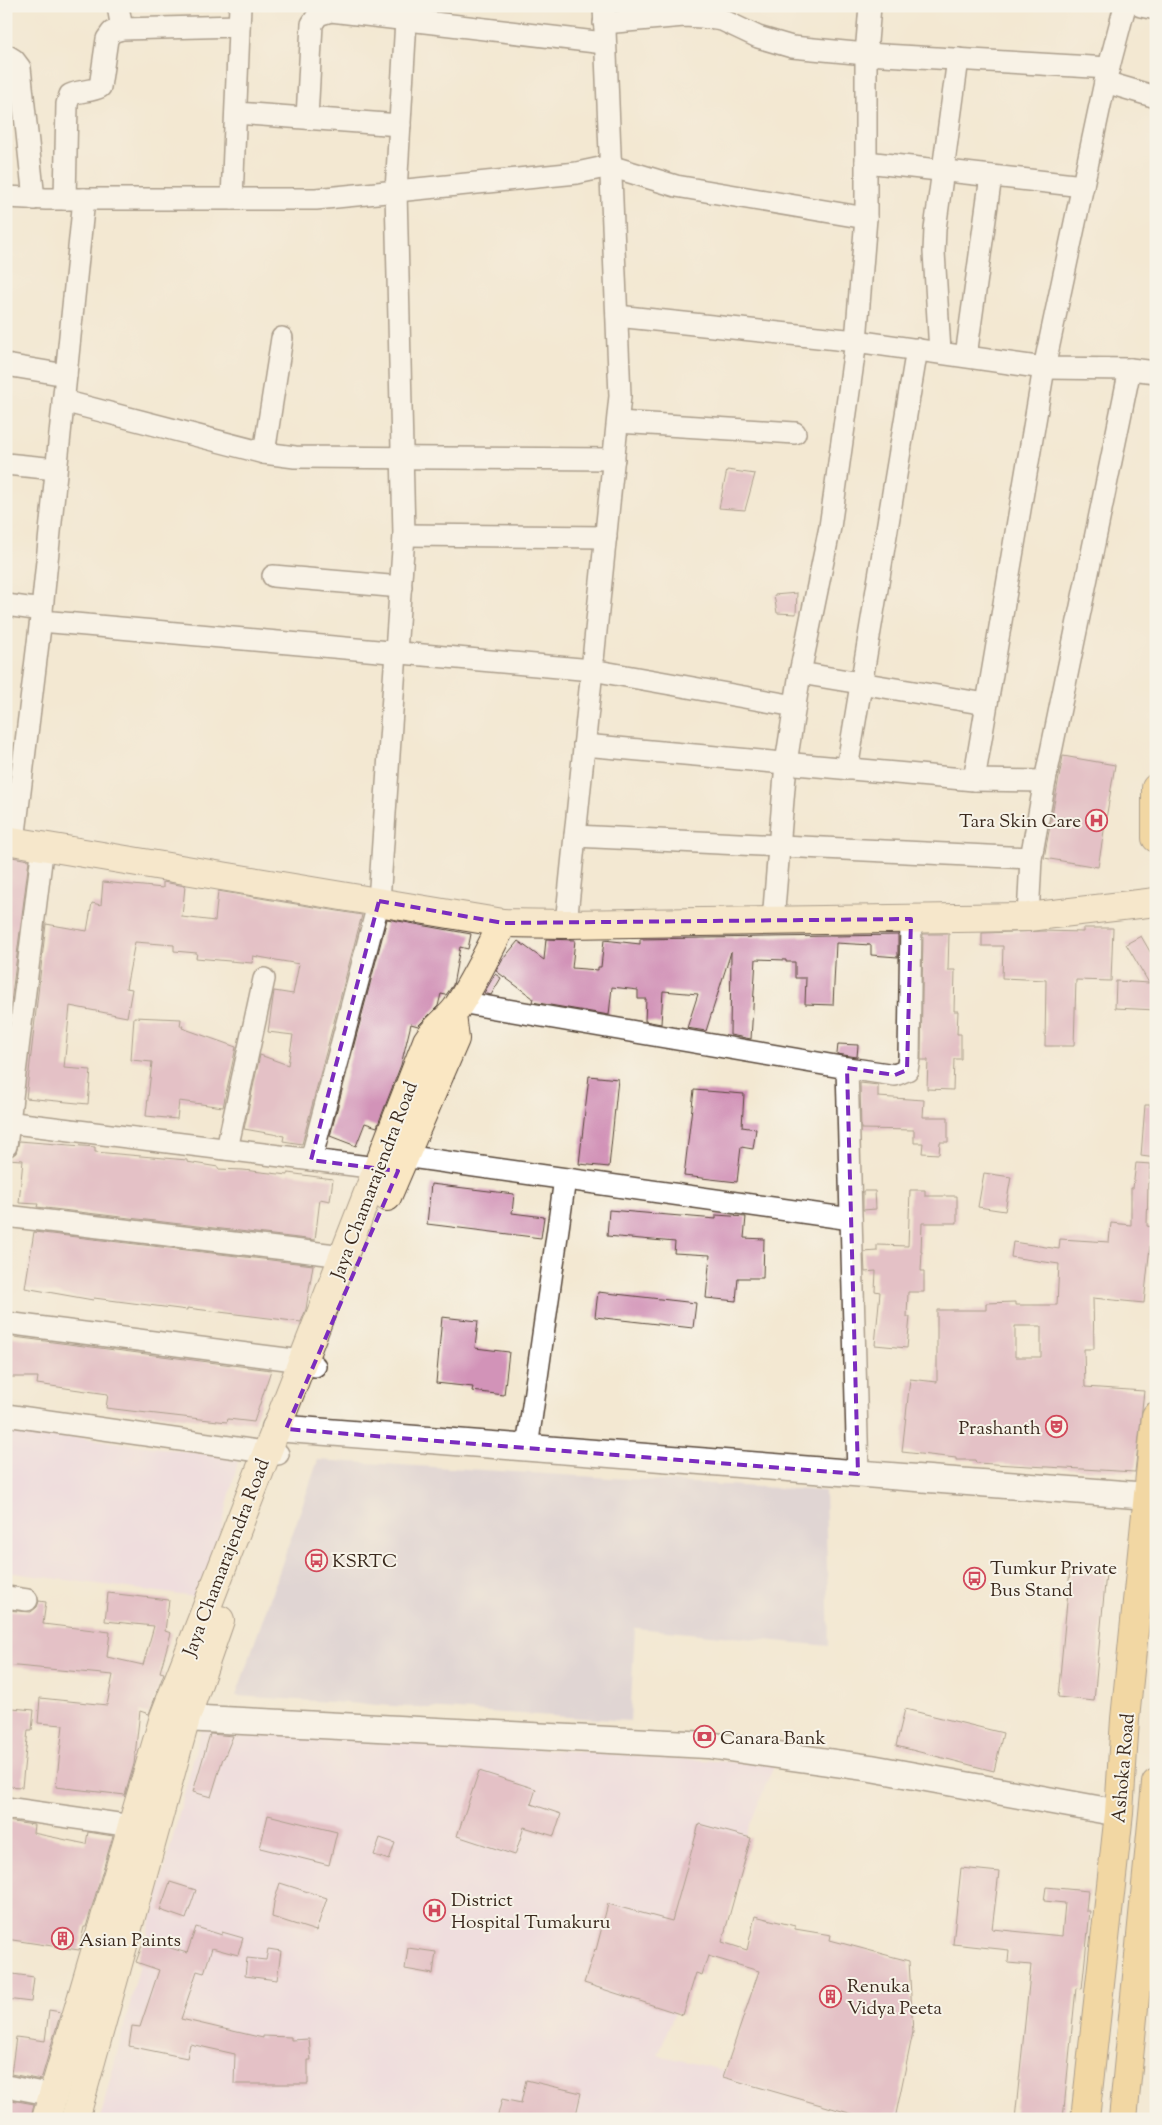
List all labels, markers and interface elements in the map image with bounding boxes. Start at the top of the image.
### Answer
hospital icon: Tara Skin Care [1085,808,1109,832]
place label: Tara Skin Care [959,809,1081,836]
street label: Jaya Chamarajendra Road [325,1078,426,1285]
theatre icon: Prashanth [1045,1415,1069,1439]
place label: Prashanth [959,1416,1041,1443]
street label: Jaya Chamarajendra Road [177,1455,278,1662]
bus stop icon: KSRTC [304,1548,328,1572]
place label: KSRTC [332,1549,397,1576]
place label: Tumkur Private Bus Stand [990,1556,1117,1605]
bus stop icon: Tumkur Private Bus Stand [962,1566,986,1590]
street label: Ashoka Road [1106,1712,1143,1824]
bank icon: Canara Bank [692,1725,716,1749]
place label: Canara Bank [720,1726,826,1753]
place label: District Hospital Tumakuru [451,1888,611,1937]
hospital icon: District Hospital Tumakuru [423,1898,447,1922]
building icon: Asian Paints [51,1927,75,1951]
place label: Asian Paints [79,1928,181,1955]
place label: Renuka Vidya Peeta [847,1974,942,2023]
building icon: Renuka Vidya Peeta [819,1984,843,2008]

